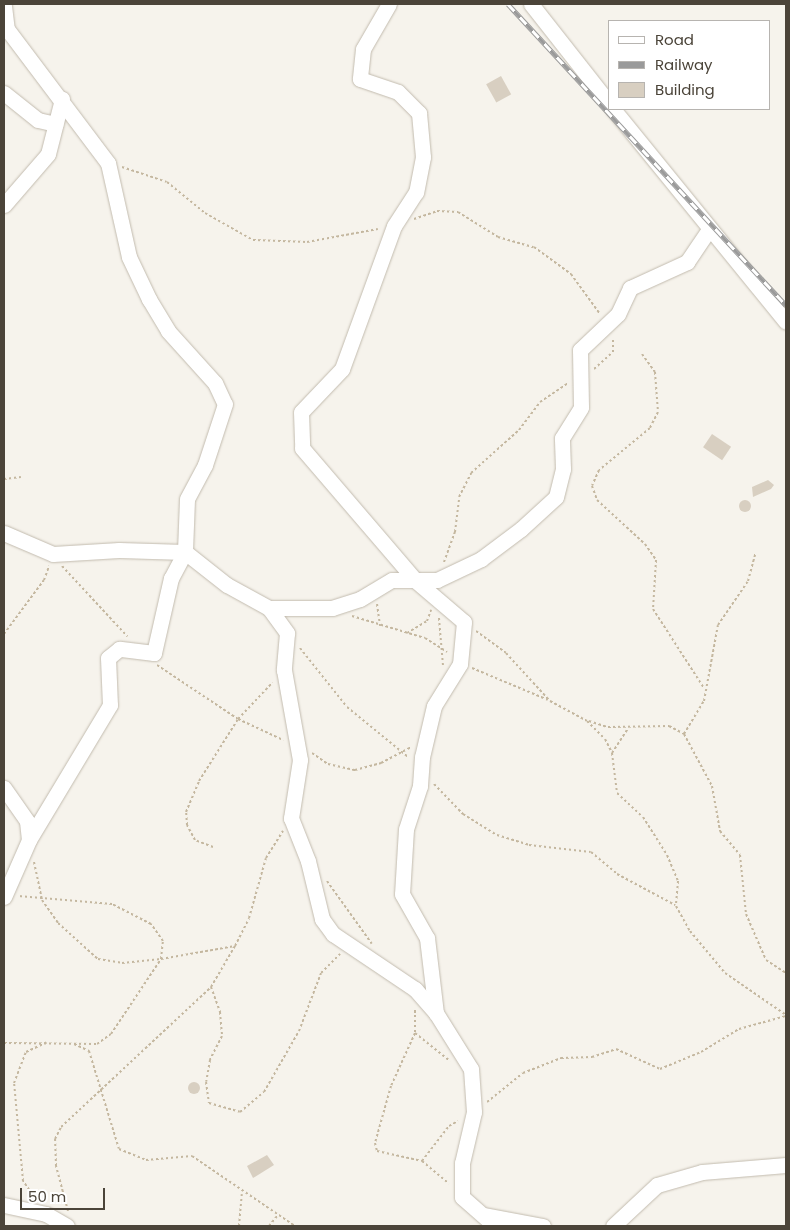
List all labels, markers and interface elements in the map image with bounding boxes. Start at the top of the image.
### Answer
legend [608,20,770,110]
text: Road [655,29,694,50]
text: Railway [655,54,713,75]
text: Building [655,79,715,100]
scale bar [22,1178,108,1210]
text: 50 m [28,1186,66,1207]

